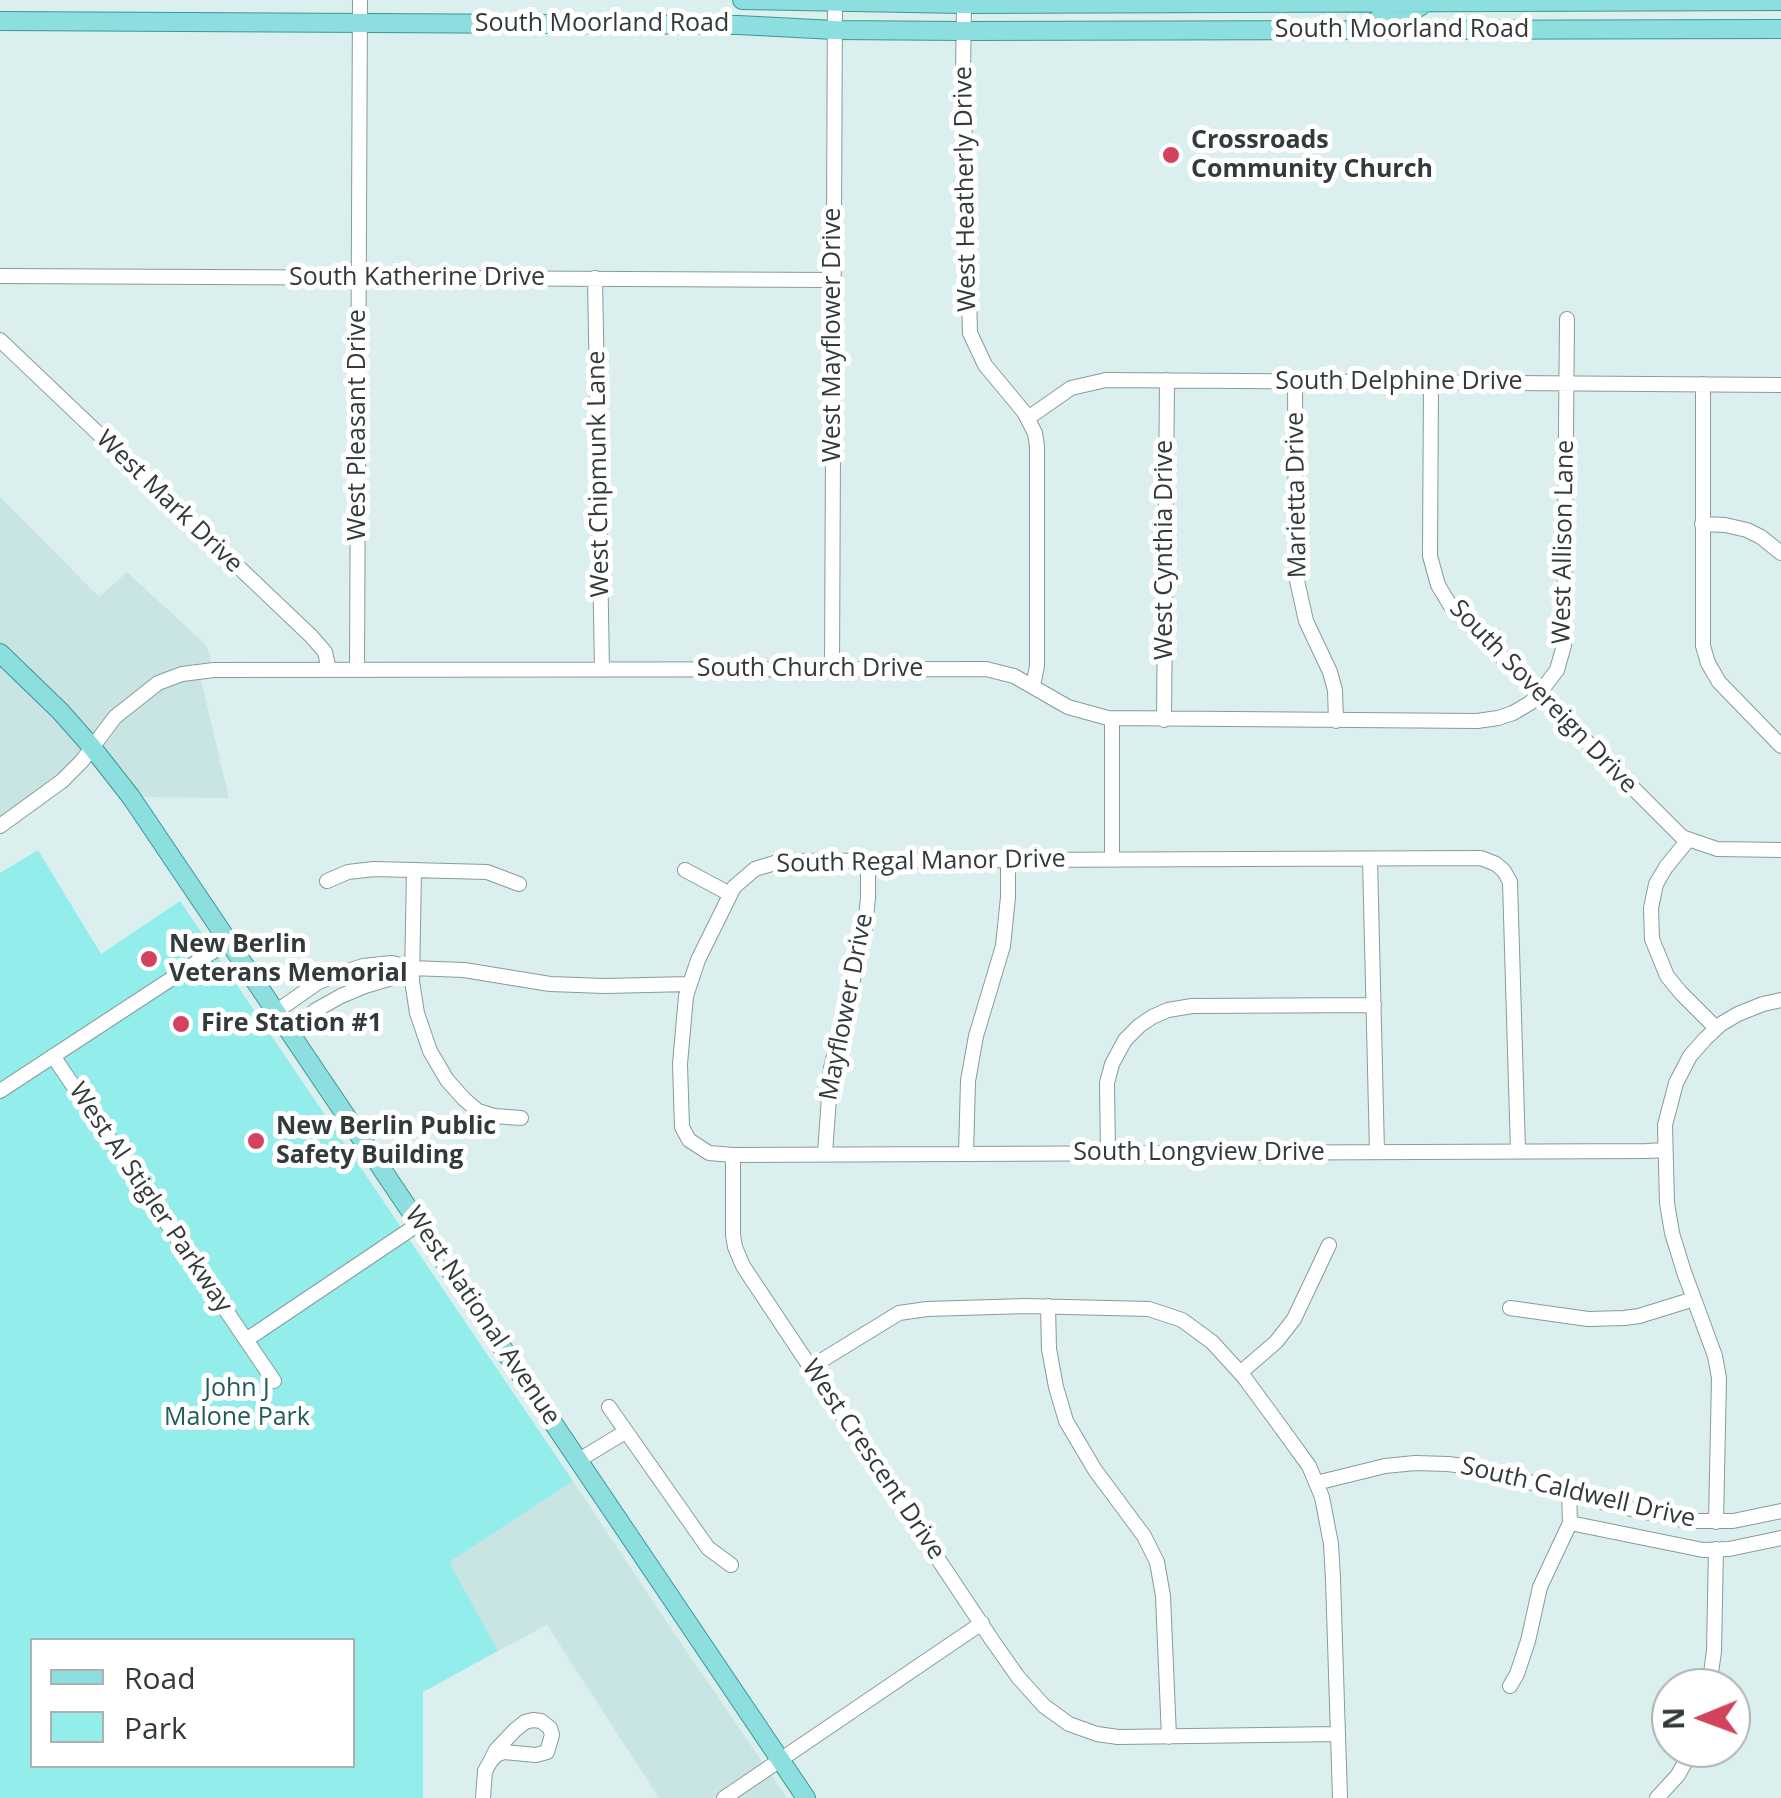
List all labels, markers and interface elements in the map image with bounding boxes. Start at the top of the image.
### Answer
street label: South Moorland Road [475,9,729,39]
street label: South Moorland Road [1275,15,1529,45]
street label: West Heatherly Drive [949,66,983,312]
place label: Crossroads Community Church [1191,126,1433,185]
marker: Crossroads Community Church [1160,144,1182,166]
street label: West Mayflower Drive [818,208,848,462]
street label: South Katherine Drive [289,263,545,293]
street label: West Pleasant Drive [343,309,373,541]
street label: West Chipmunk Lane [582,350,616,598]
street label: South Delphine Drive [1275,367,1523,397]
street label: Marietta Drive [1281,412,1313,578]
street label: West Mark Drive [90,425,248,579]
street label: West Cynthia Drive [1150,440,1180,660]
street label: West Allison Lane [1547,440,1581,644]
street label: South Sovereign Drive [1443,594,1643,800]
street label: South Church Drive [697,654,923,684]
street label: South Regal Manor Drive [776,844,1066,880]
street label: Mayflower Drive [814,911,880,1103]
place label: New Berlin Veterans Memorial [169,930,408,989]
marker: New Berlin Veterans Memorial [138,948,160,970]
place label: Fire Station #1 [201,1009,382,1039]
marker: Fire Station #1 [170,1013,192,1035]
street label: West Al Stigler Parkway [62,1077,238,1319]
place label: New Berlin Public Safety Building [276,1112,496,1171]
marker: New Berlin Public Safety Building [245,1130,267,1152]
street label: South Longview Drive [1073,1138,1325,1168]
street label: West National Avenue [398,1201,566,1431]
street label: West Crescent Drive [795,1354,951,1566]
park label: John J Malone Park [164,1374,310,1433]
street label: South Caldwell Drive [1458,1451,1698,1535]
legend [30,1638,355,1768]
text: Road [124,1657,196,1698]
north arrow [1651,1668,1751,1768]
text: Park [124,1707,187,1748]
text: N [1654,1707,1692,1730]

